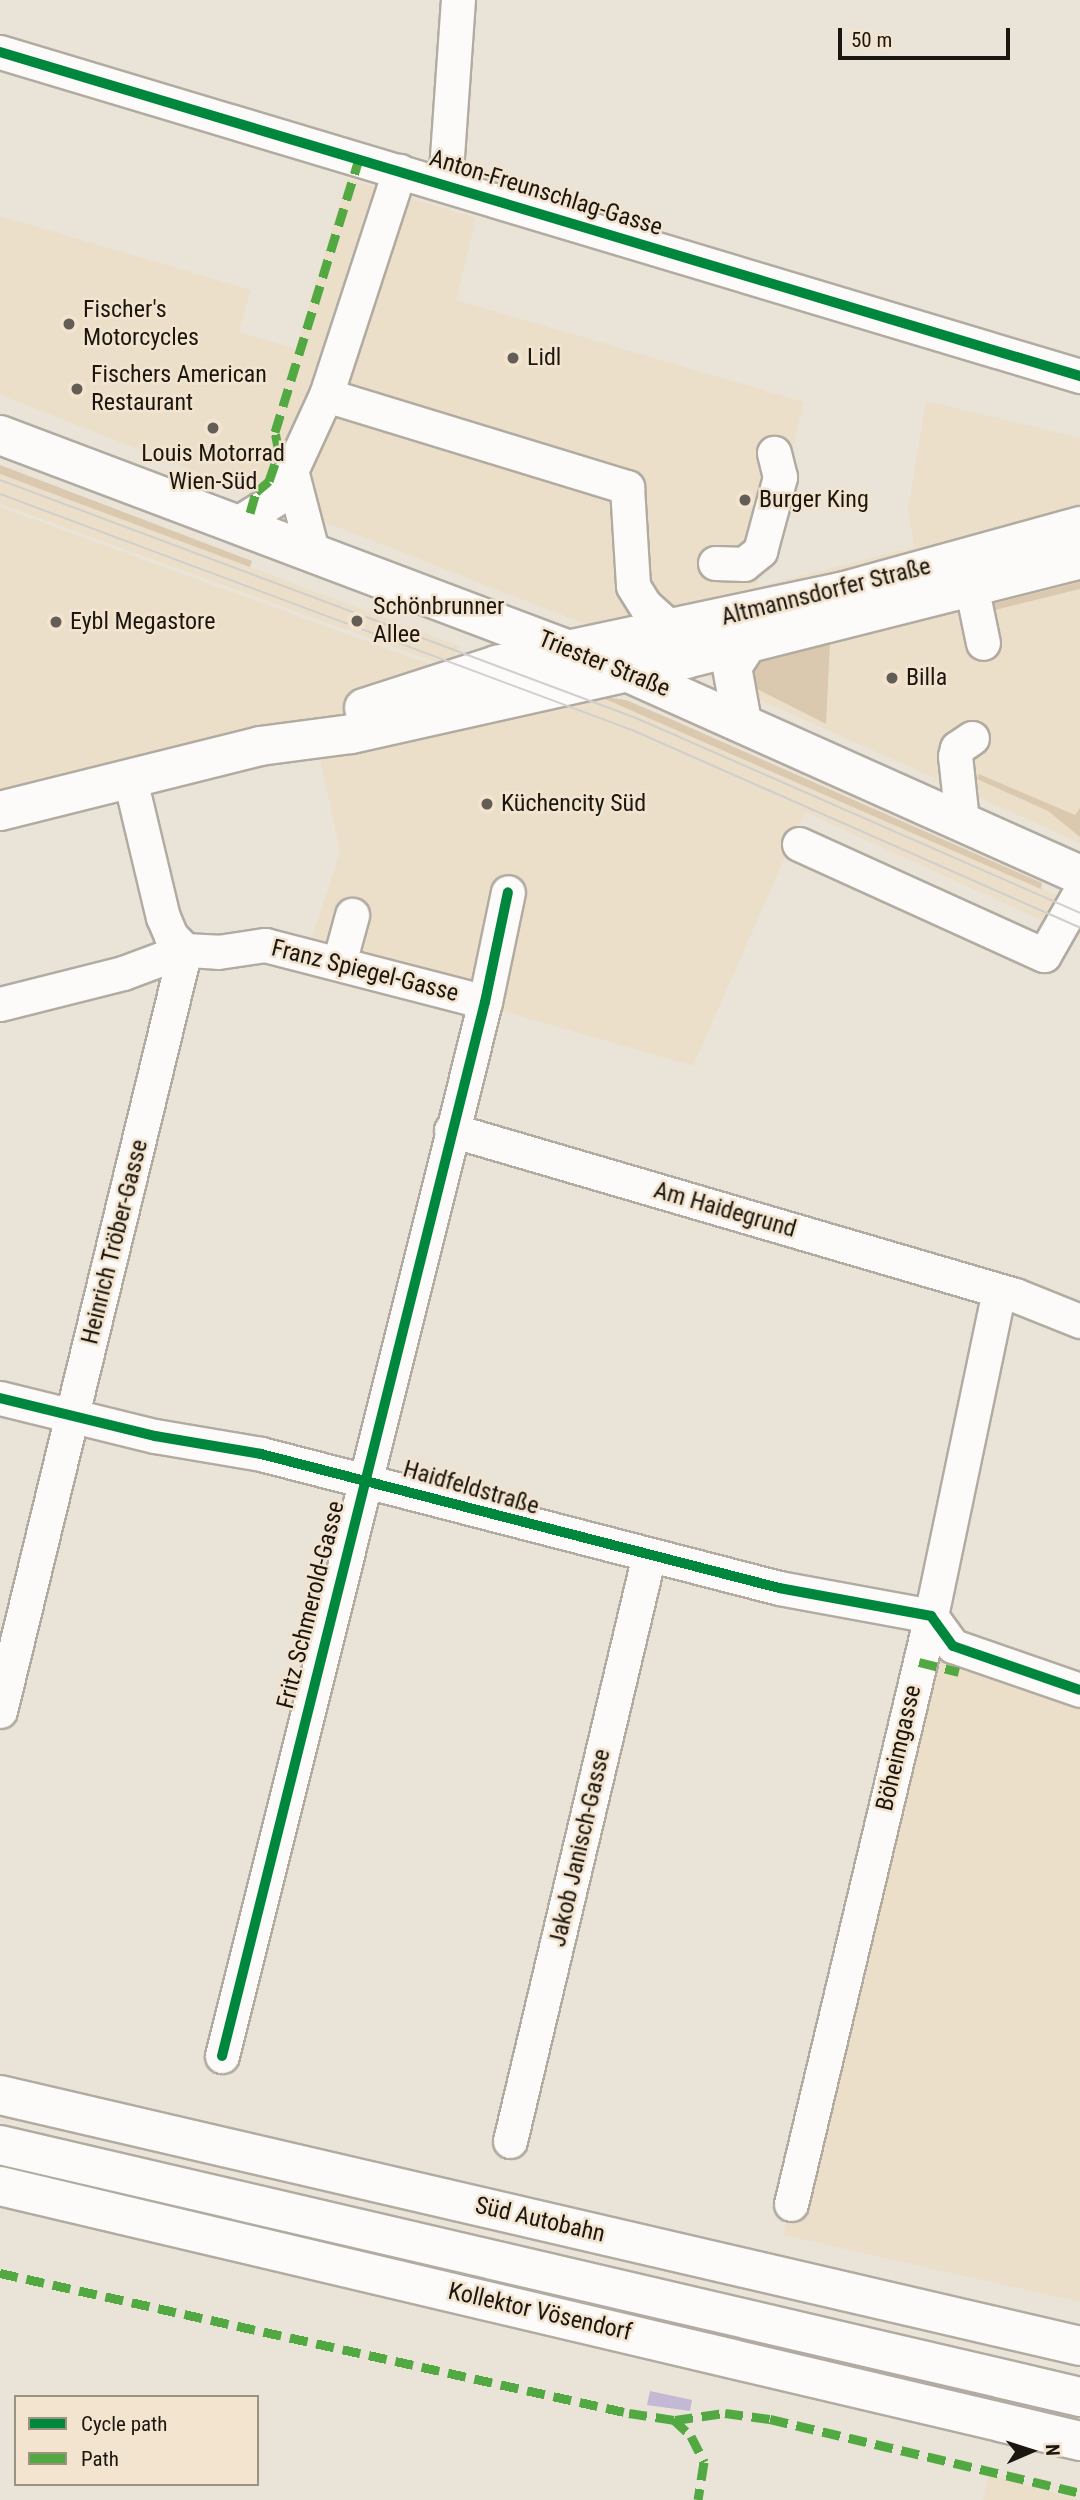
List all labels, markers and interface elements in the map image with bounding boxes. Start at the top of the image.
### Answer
scale bar [842,14,1014,58]
text: 50 m [851,28,892,52]
street label: Anton-Freunschlag-Gasse [426,144,666,242]
place label: Fischer's Motorcycles [83,296,199,352]
marker: Fischer's Motorcycles [61,316,77,332]
place label: Lidl [527,344,561,372]
marker: Lidl [505,350,521,366]
place label: Fischers American Restaurant [91,361,267,417]
marker: Fischers American Restaurant [69,381,85,397]
marker: Louis Motorrad Wien-Süd [205,420,221,436]
place label: Louis Motorrad Wien-Süd [141,440,285,496]
place label: Burger King [759,486,869,514]
marker: Burger King [737,492,753,508]
street label: Altmannsdorfer Straße [718,552,934,632]
place label: Schönbrunner Allee [373,593,504,649]
place label: Eybl Megastore [70,608,215,636]
marker: Schönbrunner Allee [347,611,367,631]
marker: Eybl Megastore [48,614,64,630]
street label: Triester Straße [534,625,674,703]
place label: Billa [906,664,947,692]
marker: Billa [884,670,900,686]
place label: Küchencity Süd [501,790,646,818]
marker: Küchencity Süd [479,796,495,812]
street label: Franz Spiegel-Gasse [269,934,461,1008]
street label: Heinrich Tröber-Gasse [76,1137,154,1347]
street label: Am Haidegrund [651,1176,799,1244]
street label: Haidfeldstraße [400,1455,542,1521]
street label: Fritz Schmerold-Gasse [271,1498,351,1712]
street label: Böheimgasse [871,1682,927,1814]
street label: Jakob Janisch-Gasse [543,1746,617,1950]
street label: Süd Autobahn [472,2191,608,2249]
street label: Kollektor Vösendorf [445,2277,635,2347]
legend [14,2395,259,2486]
text: Cycle path [81,2412,167,2436]
north arrow [996,2416,1066,2486]
text: N [1041,2443,1064,2456]
text: Path [81,2447,119,2471]

